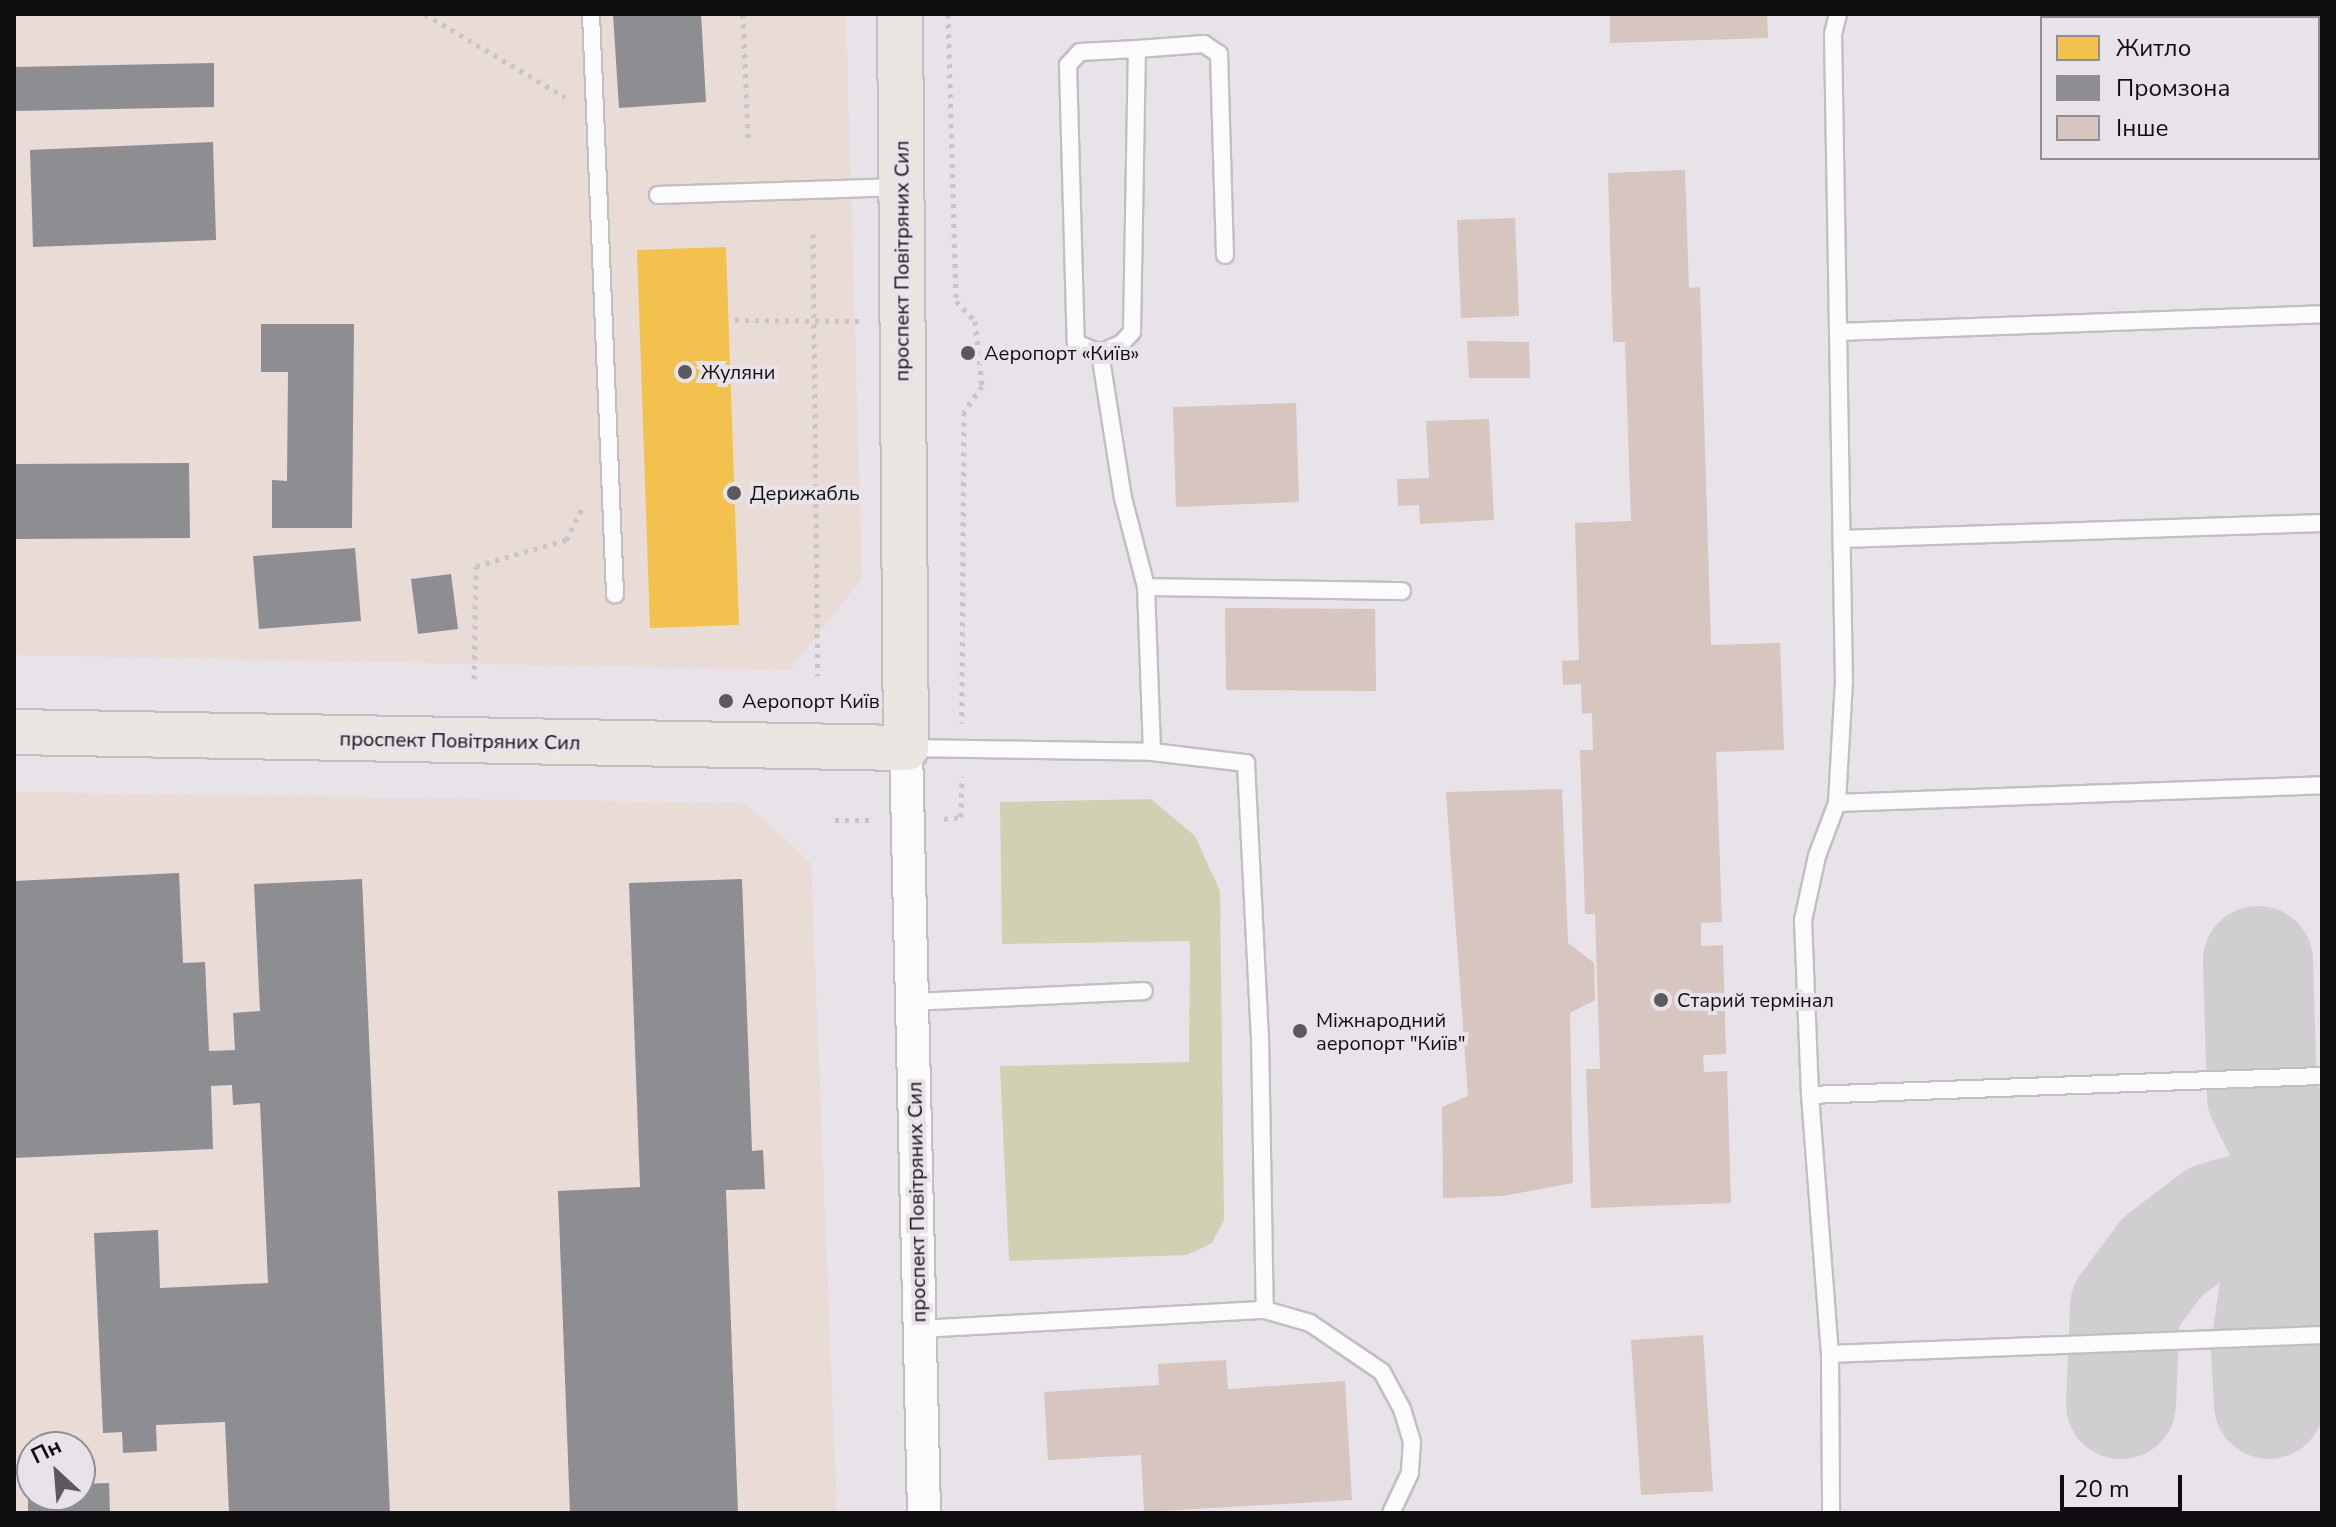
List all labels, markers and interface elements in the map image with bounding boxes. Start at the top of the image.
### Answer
legend [2040,16,2320,160]
text: Житло [2116,32,2191,64]
text: Промзона [2116,72,2230,104]
text: Інше [2116,112,2168,144]
street label: проспект Повітряних Сил [890,141,914,381]
place label: Аеропорт «Київ» [984,341,1139,365]
marker: Аеропорт «Київ» [959,344,977,362]
place label: Жуляни [701,360,775,384]
marker: Жуляни [676,363,694,381]
place label: Дерижабль [750,481,860,505]
marker: Дерижабль [725,484,743,502]
place label: Аеропорт Київ [742,689,880,713]
marker: Аеропорт Київ [717,692,735,710]
street label: проспект Повітряних Сил [339,727,581,755]
place label: Старий термінал [1677,988,1834,1012]
marker: Старий термінал [1652,991,1670,1009]
place label: Міжнародний аеропорт "Київ" [1316,1008,1466,1055]
marker: Міжнародний аеропорт "Київ" [1291,1022,1309,1040]
street label: проспект Повітряних Сил [903,1081,931,1323]
north arrow [16,1431,96,1511]
text: Пн [26,1431,67,1471]
scale bar [2064,1459,2186,1509]
text: 20 m [2074,1473,2130,1505]

